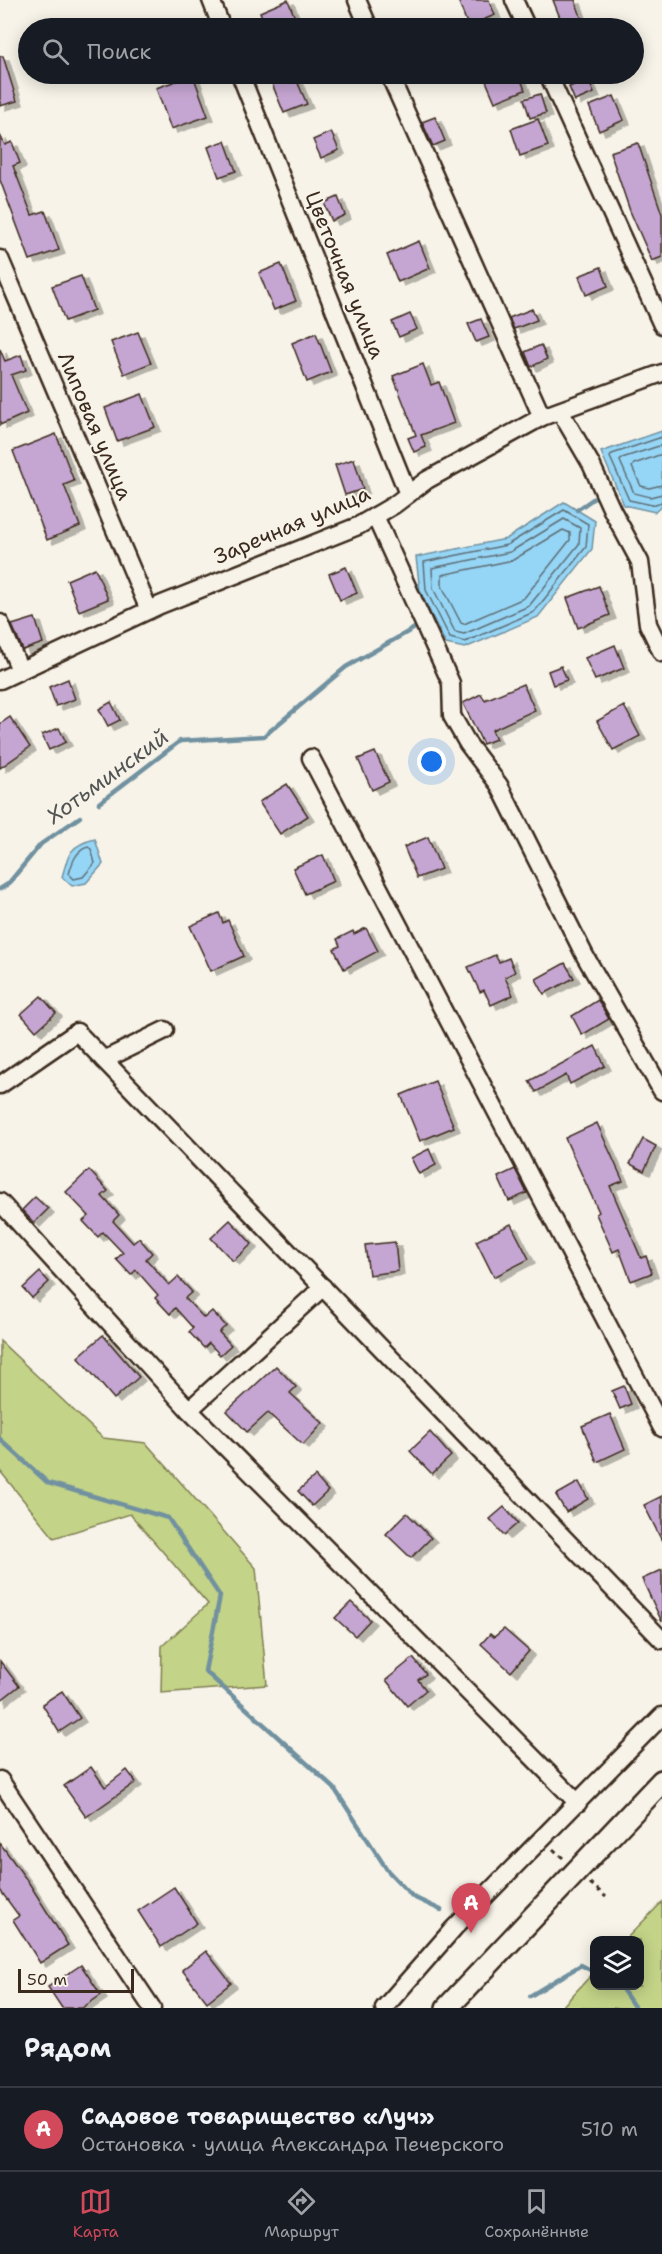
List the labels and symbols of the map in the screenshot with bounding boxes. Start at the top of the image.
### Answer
street label: Цветочная улица [299,187,391,363]
street label: Липовая улица [51,348,139,504]
street label: Заречная улица [209,479,375,571]
water label: Хотьминский [40,722,174,831]
your location [417,747,446,776]
pin: A [452,1884,490,1933]
scale bar [18,1966,134,1994]

